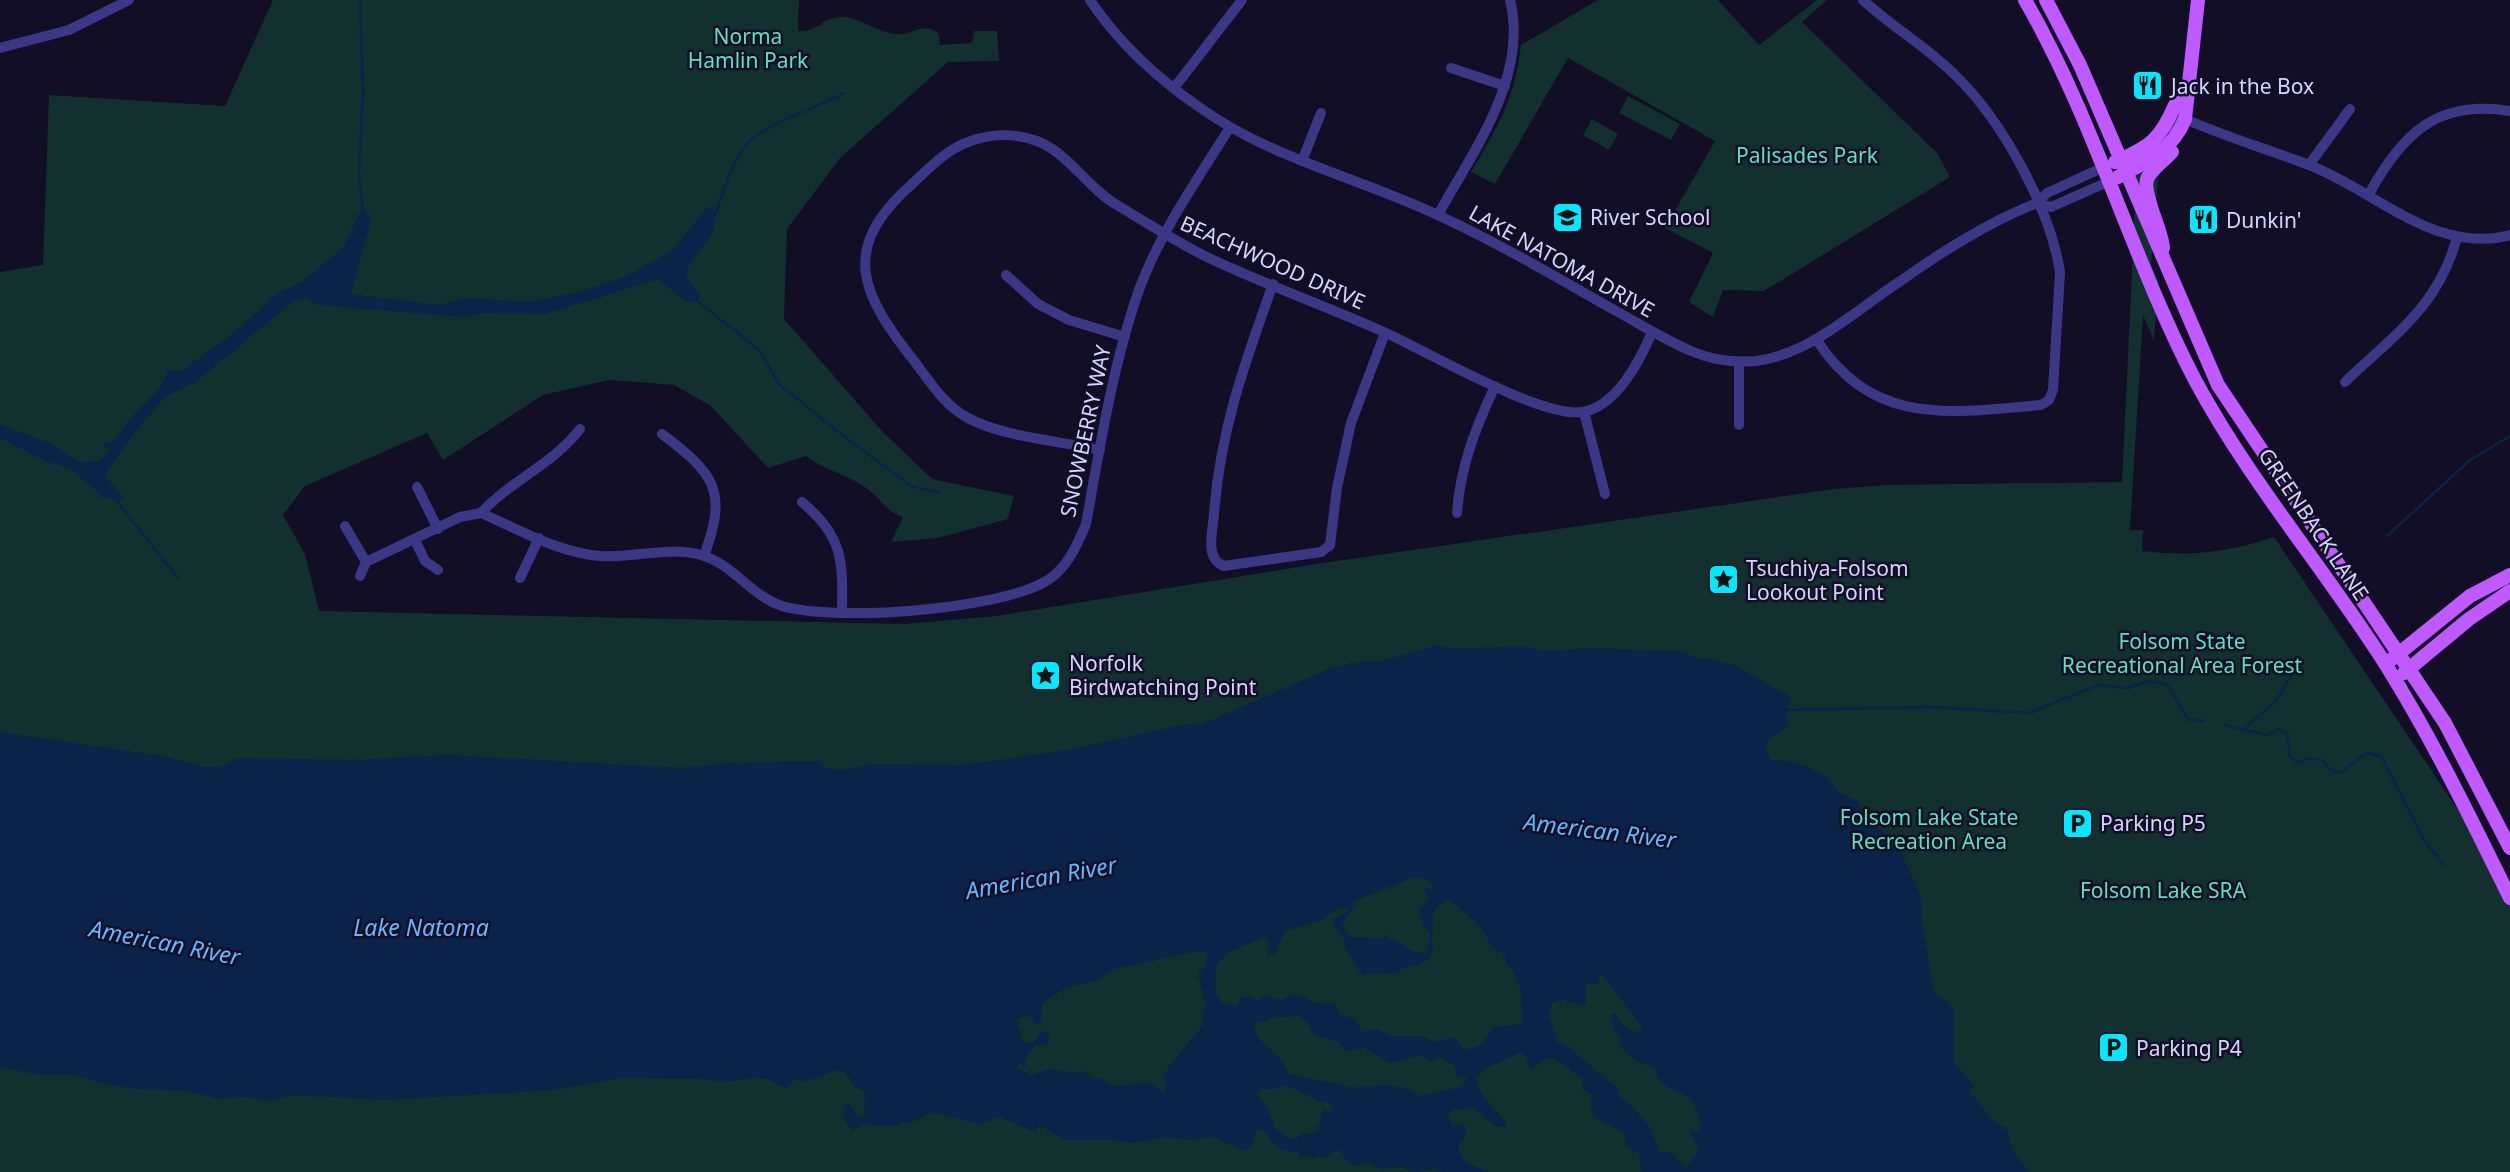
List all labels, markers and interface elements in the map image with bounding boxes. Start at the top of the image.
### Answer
park label: Norma Hamlin Park [688,22,809,74]
restaurant icon: Jack in the Box [2131,69,2165,103]
place label: Jack in the Box [2169,72,2314,100]
park label: Palisades Park [1736,141,1879,169]
street label: LAKE NATOMA DRIVE [1464,198,1660,324]
school or university icon: River School [1550,200,1584,234]
place label: River School [1590,203,1711,231]
restaurant icon: Dunkin' [2186,203,2220,237]
place label: Dunkin' [2226,206,2301,234]
street label: BEACHWOOD DRIVE [1176,209,1370,315]
street label: SNOWBERRY WAY [1053,343,1117,519]
street label: GREENBACK LANE [2253,442,2375,606]
place label: Tsuchiya-Folsom Lookout Point [1746,554,1909,606]
place icon: Tsuchiya-Folsom Lookout Point [1706,563,1740,597]
park label: Folsom State Recreational Area Forest [2062,627,2303,679]
place label: Norfolk Birdwatching Point [1069,649,1257,701]
place icon: Norfolk Birdwatching Point [1029,658,1063,692]
park label: Folsom Lake State Recreation Area [1840,803,2018,855]
water label: American River [1520,805,1679,855]
parking icon: Parking P5 [2060,806,2094,840]
place label: Parking P5 [2100,809,2206,837]
water label: American River [961,848,1120,906]
park label: Folsom Lake SRA [2080,876,2247,904]
water label: American River [85,911,244,972]
water label: Lake Natoma [353,911,489,943]
parking icon: Parking P4 [2096,1031,2130,1065]
place label: Parking P4 [2136,1034,2242,1062]

